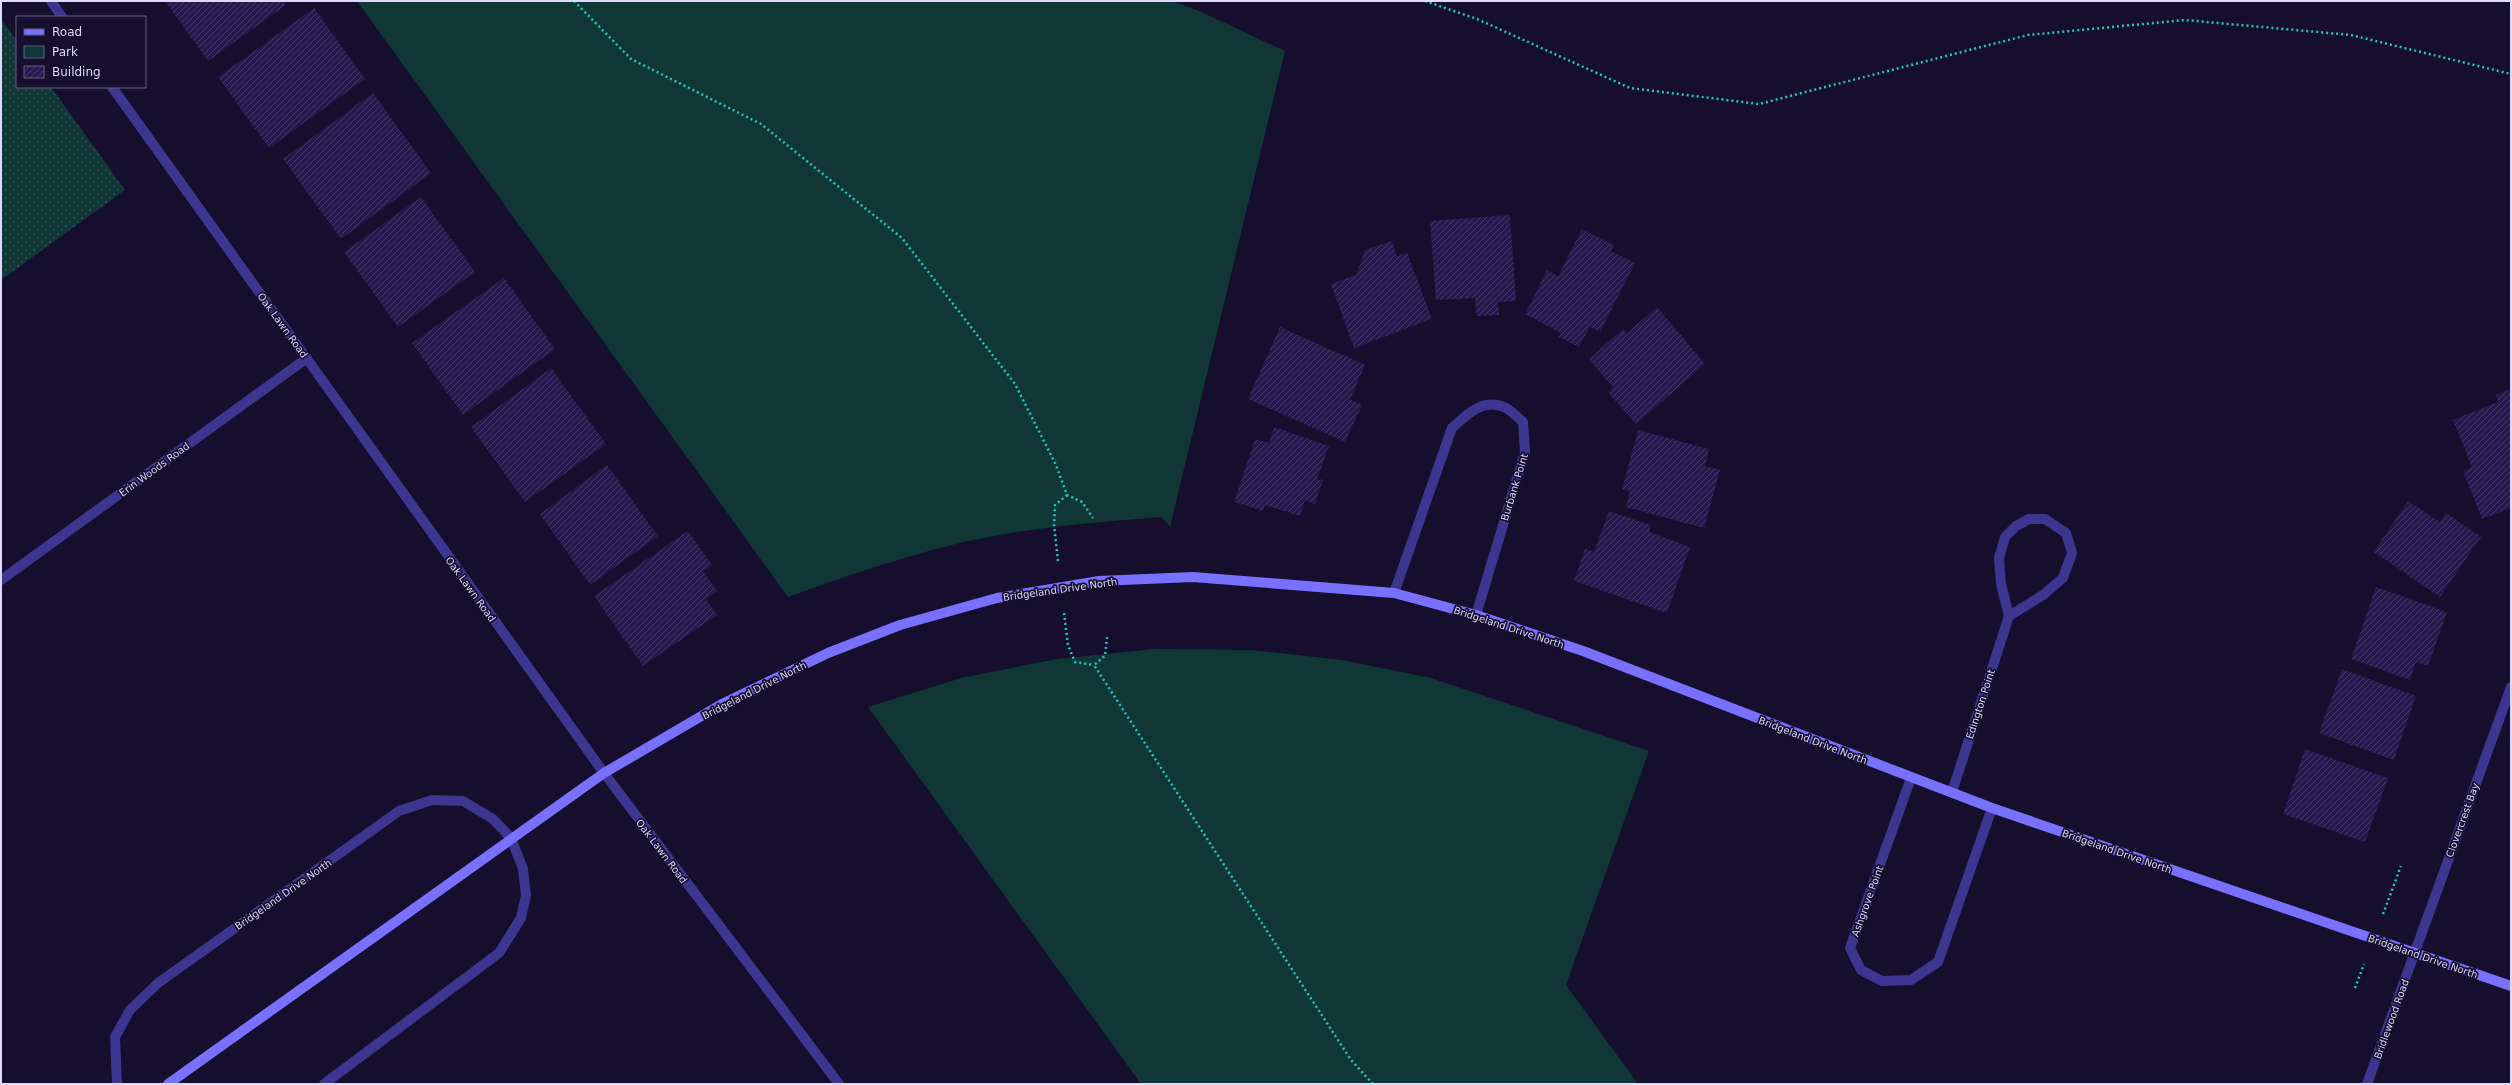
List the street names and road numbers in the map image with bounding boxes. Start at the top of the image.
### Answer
street label: Oak Lawn Road [255,291,310,360]
street label: Erin Woods Road [117,440,192,499]
street label: Burbank Point [1499,452,1530,522]
street label: Oak Lawn Road [443,555,498,624]
street label: Bridgeland Drive North [1002,576,1118,603]
street label: Bridgeland Drive North [1452,604,1565,651]
street label: Bridgeland Drive North [700,659,808,721]
street label: Edington Point [1964,668,1997,740]
street label: Bridgeland Drive North [1757,715,1869,766]
street label: Clovercrest Bay [2444,781,2481,859]
street label: Oak Lawn Road [634,817,689,886]
street label: Bridgeland Drive North [2061,828,2173,875]
street label: Bridgeland Drive North [233,857,334,932]
street label: Ashgrove Point [1850,864,1885,938]
street label: Bridgeland Drive North [2367,933,2479,980]
street label: Bridlewood Road [2372,978,2411,1061]

